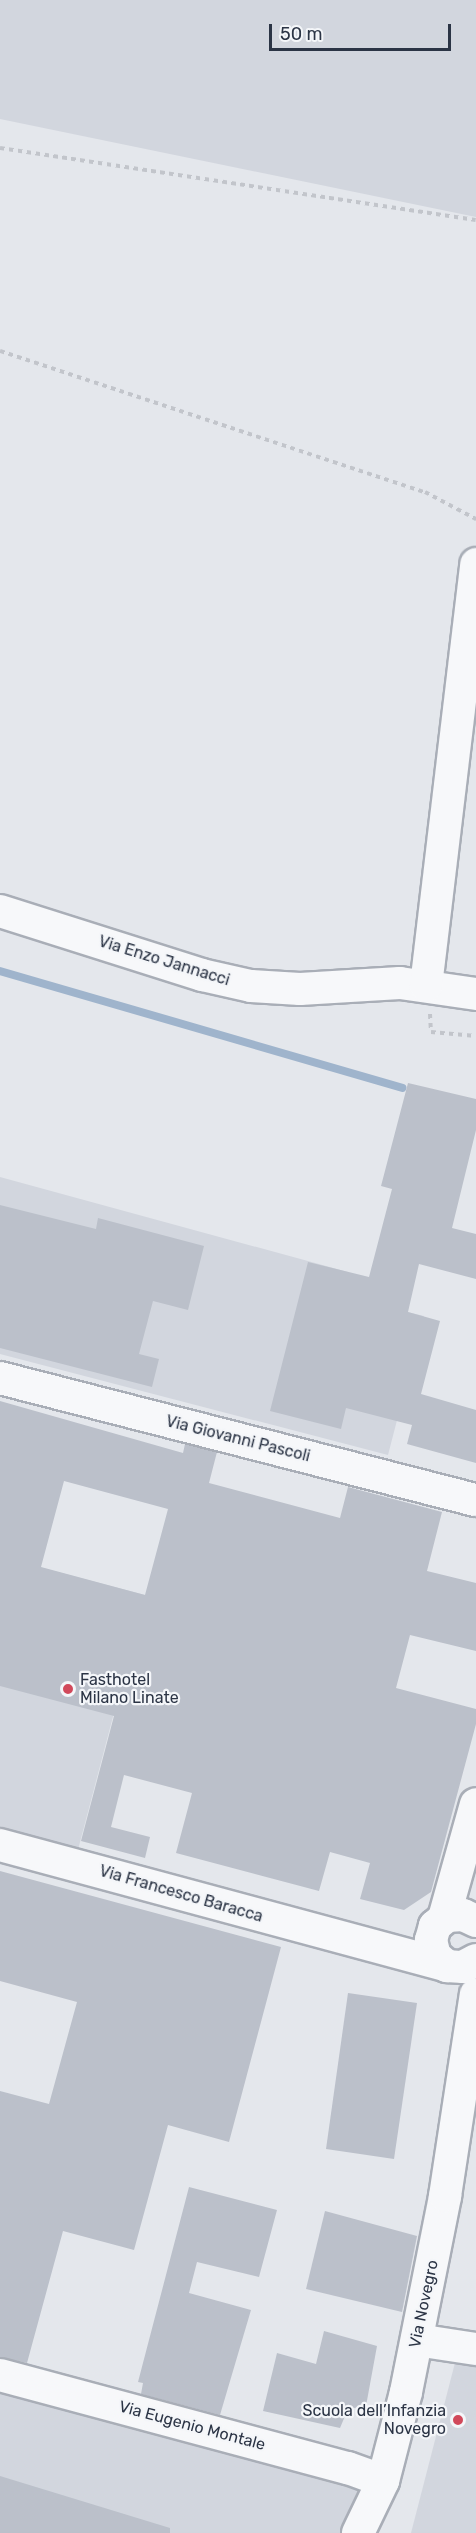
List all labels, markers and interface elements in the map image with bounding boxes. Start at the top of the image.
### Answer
scale bar [272,12,454,50]
text: 50 m [280,23,323,45]
street label: Via Enzo Jannacci [96,932,232,990]
street label: Via Giovanni Pascoli [164,1412,312,1466]
place label: Fasthotel Milano Linate [80,1670,179,1708]
marker: Fasthotel Milano Linate [61,1682,75,1696]
street label: Via Francesco Baracca [97,1861,265,1927]
street label: Via Novegro [405,2258,443,2350]
street label: Via Eugenio Montale [117,2397,267,2455]
place label: Scuola dell’Infanzia Novegro [303,2401,446,2439]
marker: Scuola dell’Infanzia Novegro [451,2413,465,2427]

